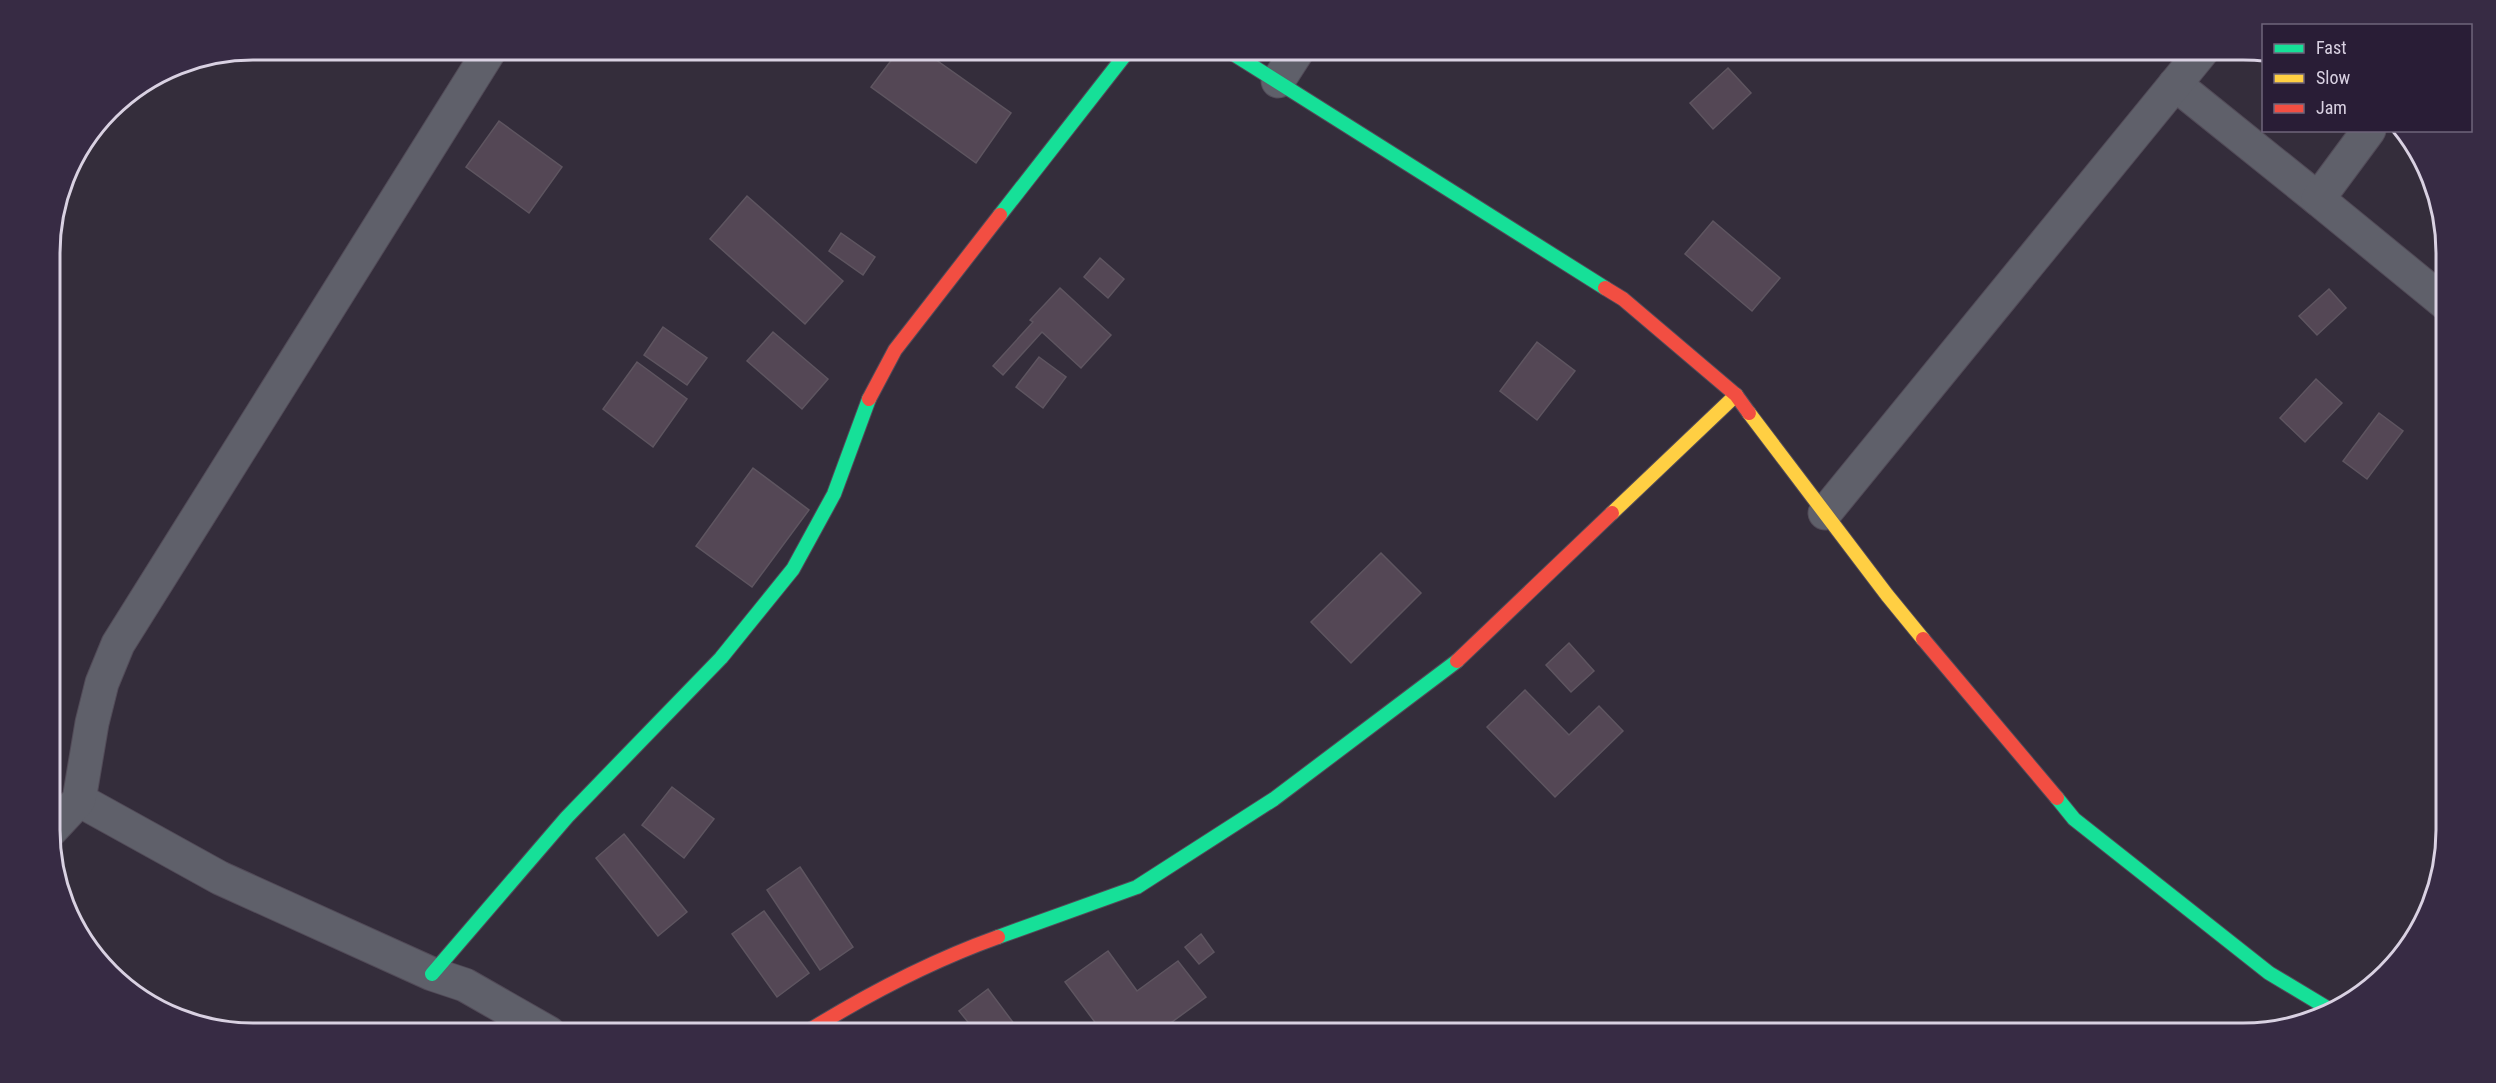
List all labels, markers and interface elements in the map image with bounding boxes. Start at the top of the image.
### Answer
legend [2262,24,2472,132]
text: Fast [2316,37,2347,58]
text: Slow [2316,67,2351,88]
text: Jam [2316,97,2347,118]

